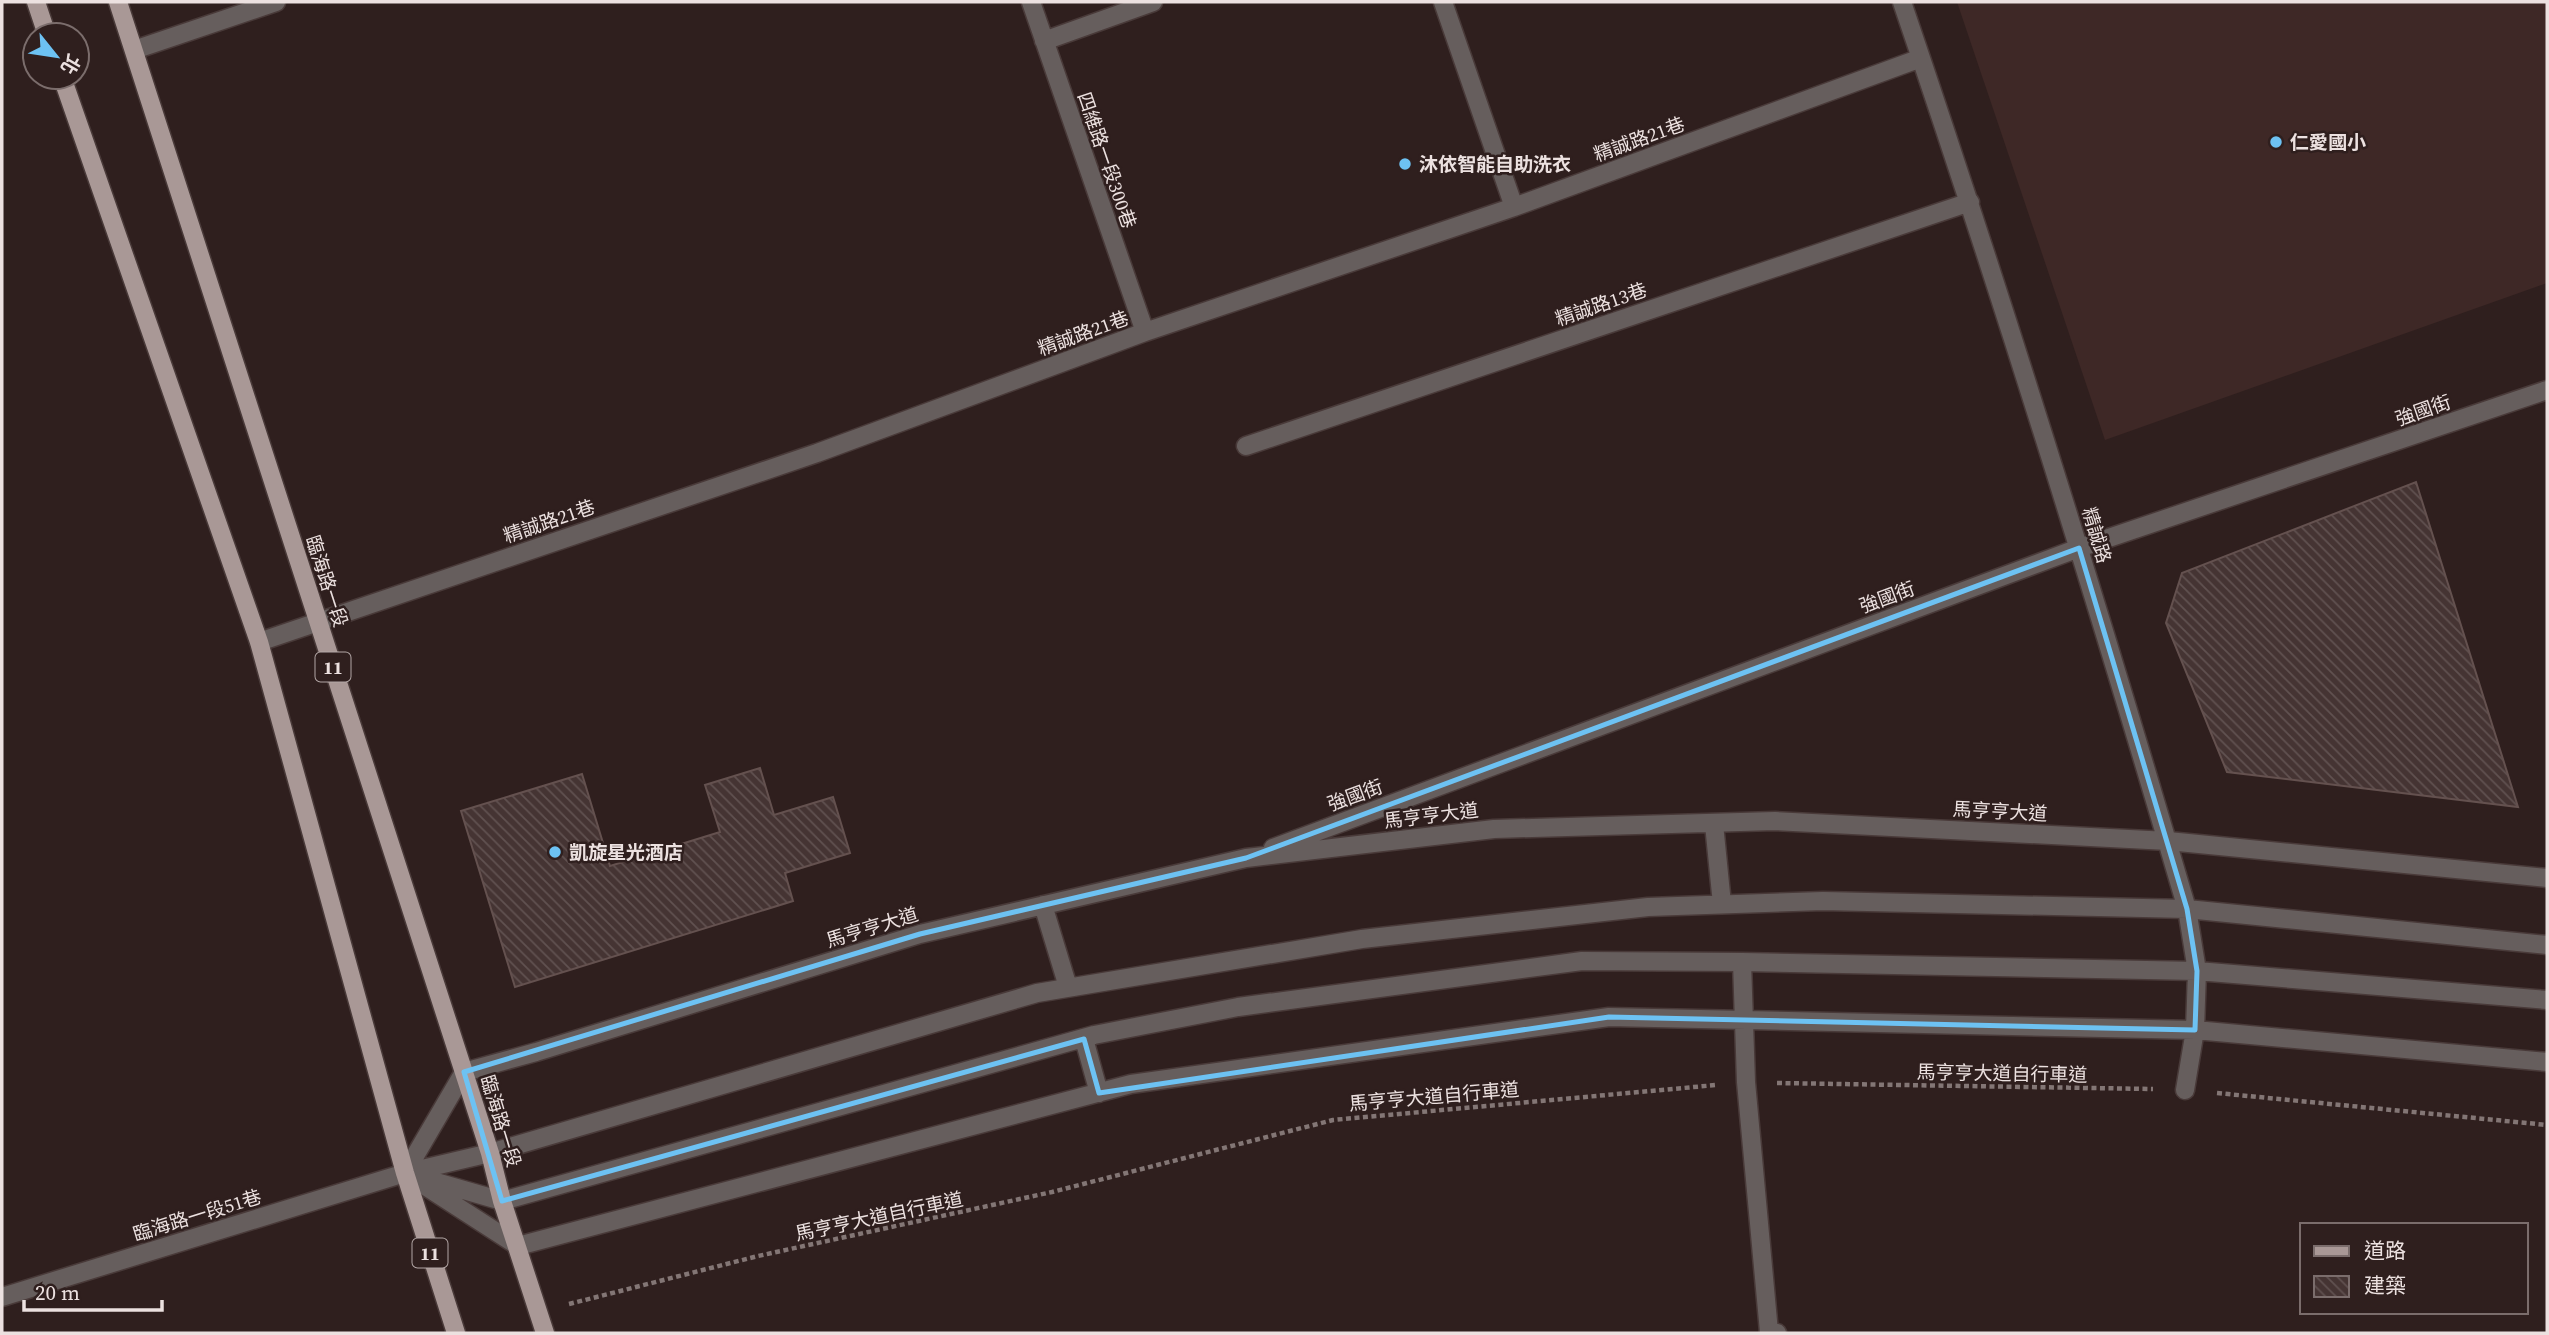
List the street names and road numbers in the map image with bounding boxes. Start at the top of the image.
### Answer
street label: 四維路一段300巷 [1072,88,1142,232]
street label: 精誠路21巷 [1590,111,1688,167]
street label: 精誠路13巷 [1552,276,1650,332]
street label: 精誠路21巷 [1034,305,1132,361]
street label: 強國街 [2392,388,2454,432]
street label: 精誠路21巷 [500,493,598,549]
street label: 精誠路 [2076,504,2118,566]
street label: 臨海路一段 [300,532,354,630]
street label: 強國街 [1856,575,1918,619]
road number: 11 [316,652,350,682]
street label: 強國街 [1324,773,1386,817]
street label: 馬亨亨大道 [1382,796,1480,834]
street label: 馬亨亨大道 [1952,796,2048,826]
street label: 馬亨亨大道 [823,901,921,953]
street label: 馬亨亨大道自行車道 [1916,1059,2088,1087]
street label: 臨海路一段 [475,1072,527,1170]
street label: 馬亨亨大道自行車道 [1348,1076,1520,1116]
street label: 臨海路一段51巷 [130,1183,264,1247]
street label: 馬亨亨大道自行車道 [793,1186,965,1246]
road number: 11 [412,1238,448,1268]

